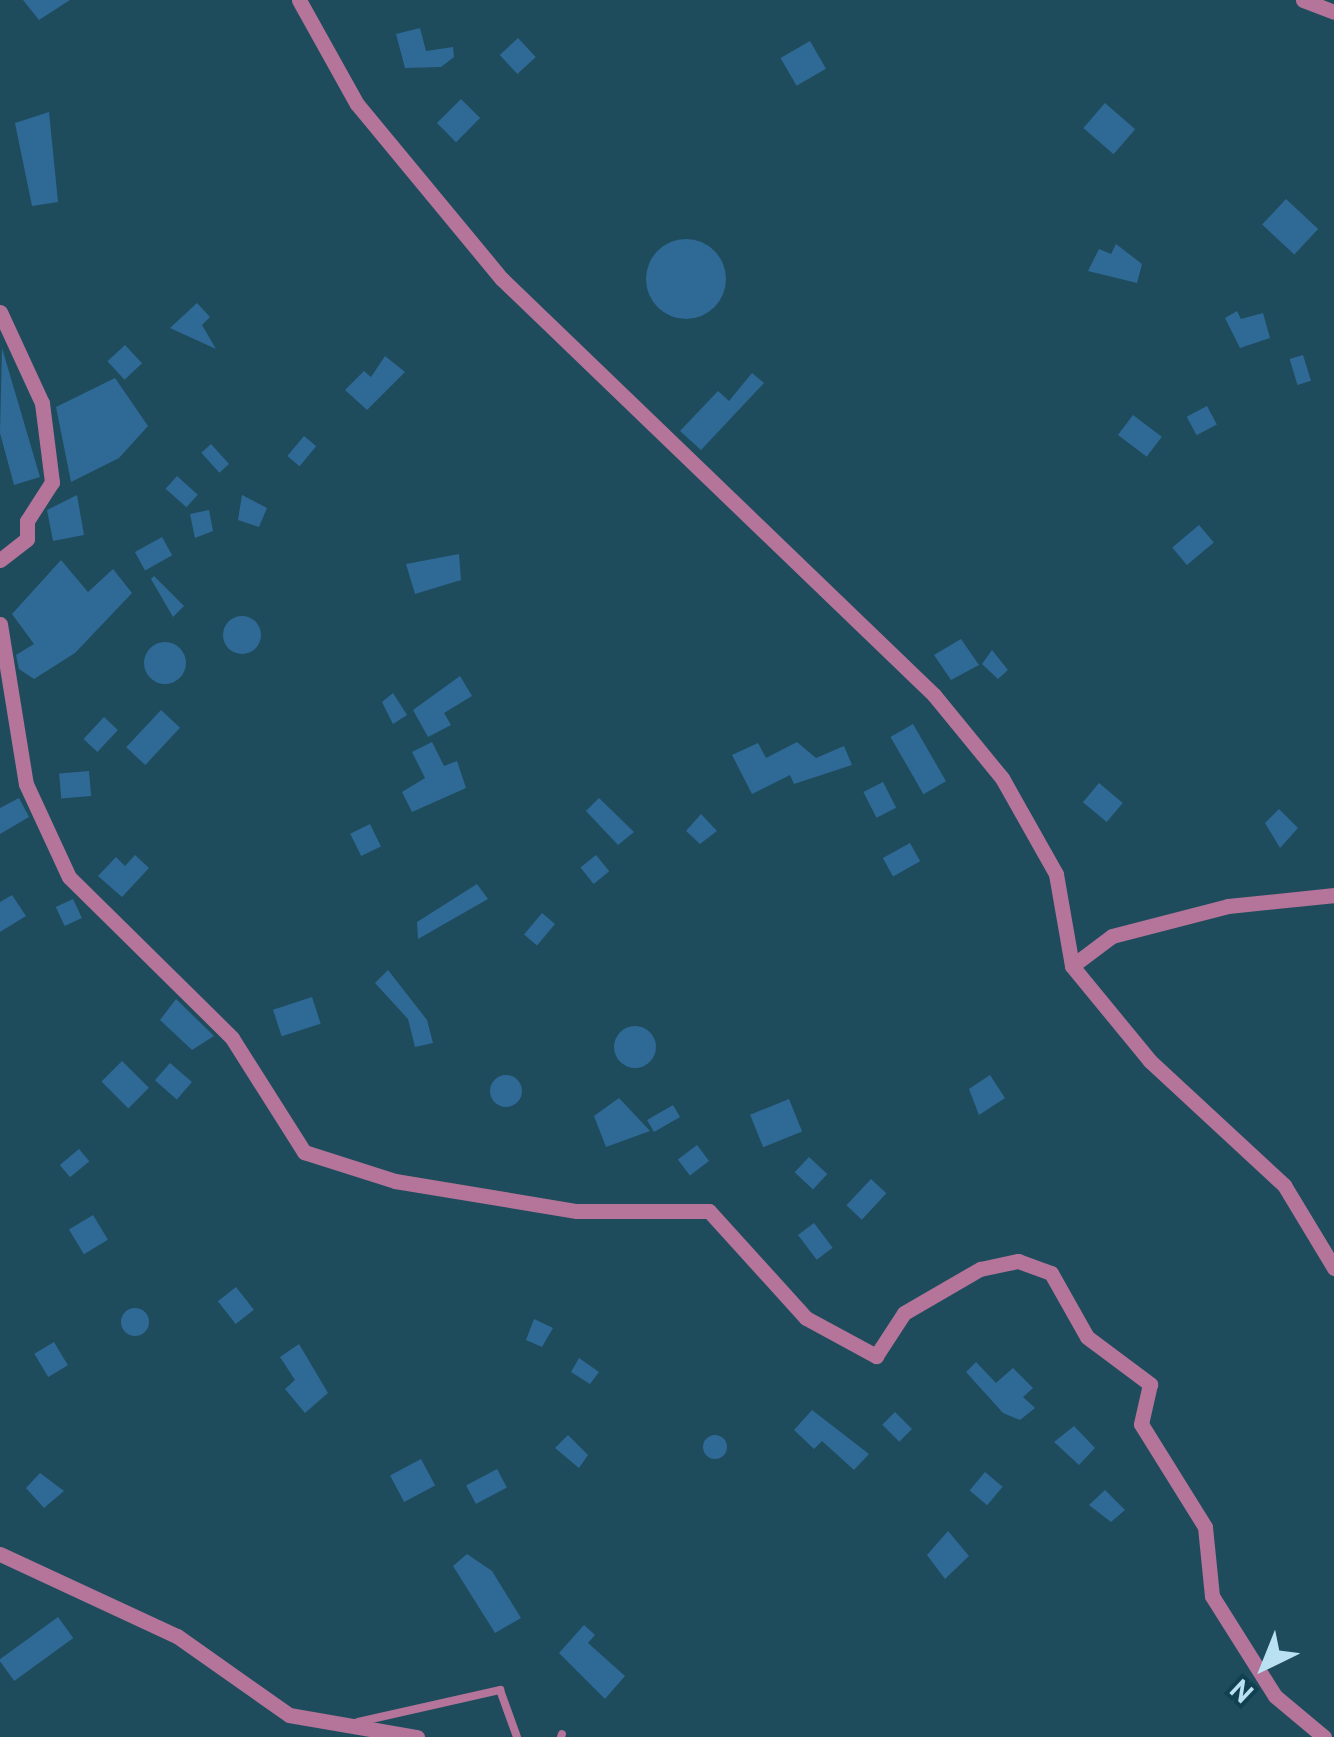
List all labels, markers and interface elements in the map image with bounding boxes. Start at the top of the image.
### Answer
north arrow [1214,1617,1314,1717]
text: N [1224,1669,1263,1709]

